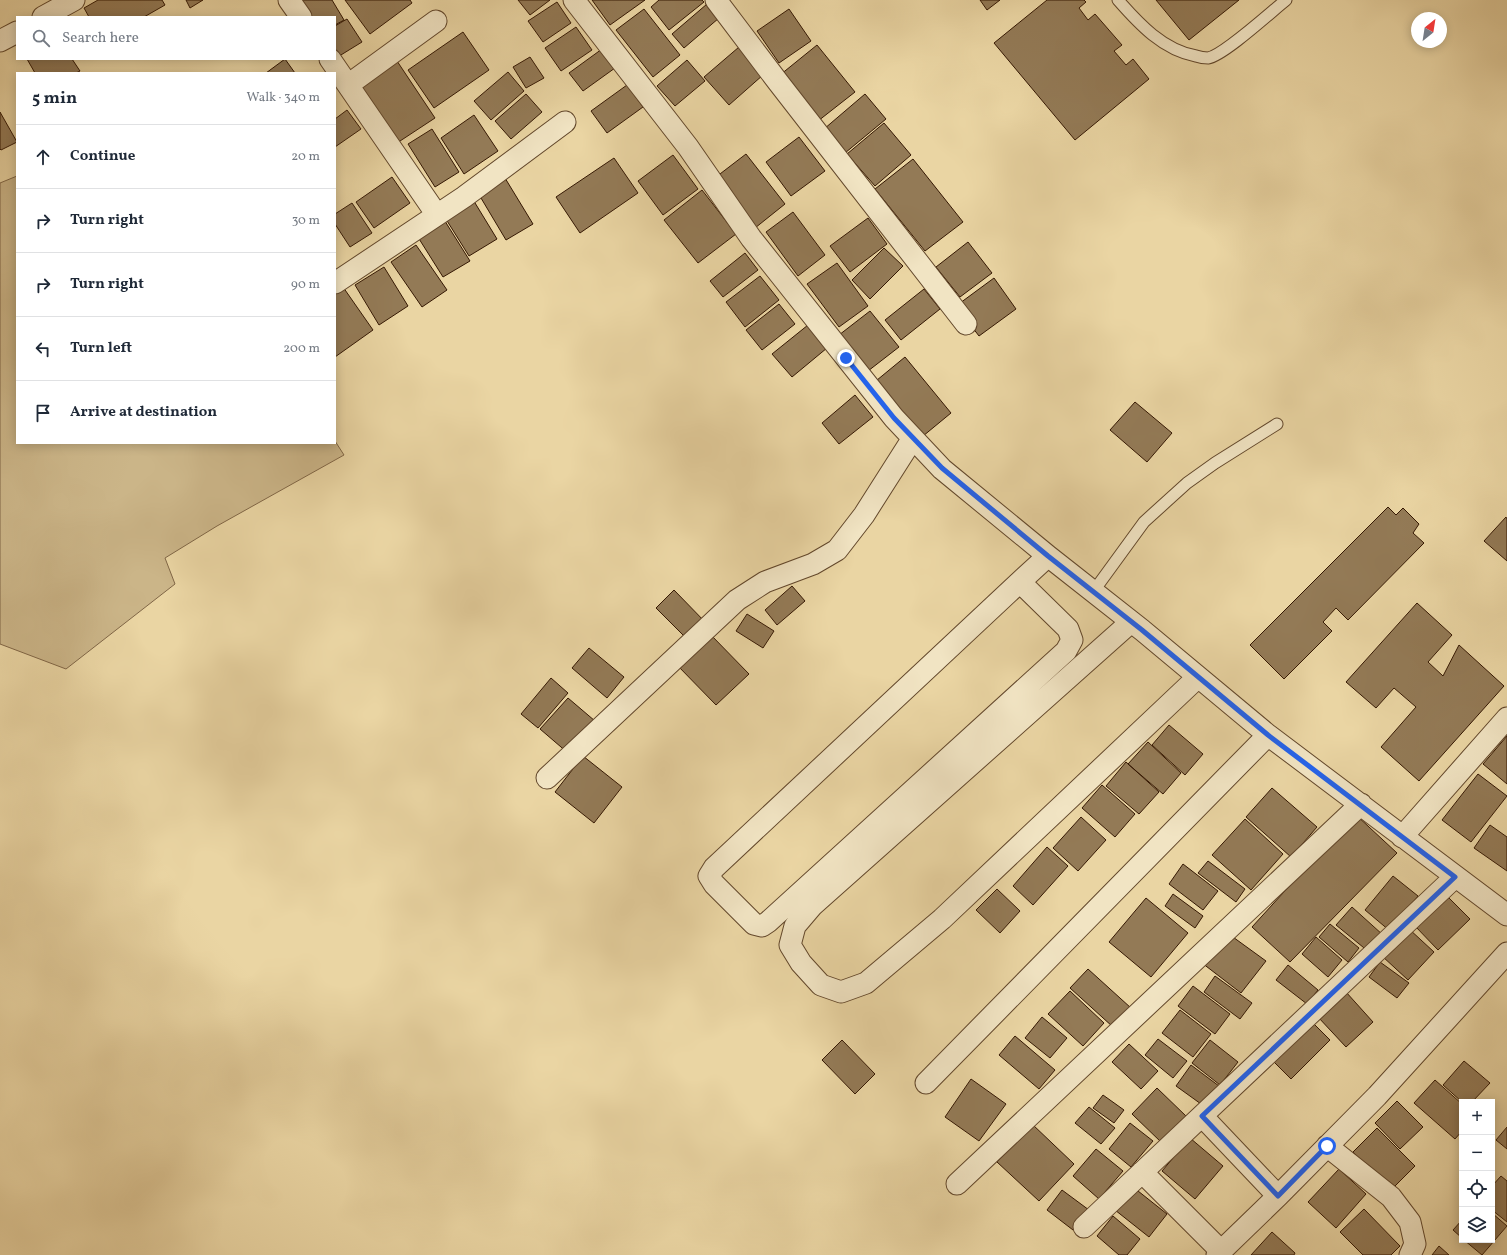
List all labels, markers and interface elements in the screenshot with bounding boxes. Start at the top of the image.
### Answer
north arrow [1411,12,1447,48]
search box [16,16,336,60]
icon: search [30,27,52,49]
text: Search here [62,28,139,49]
text: 5 min [32,87,77,110]
text: Walk · 340 m [247,89,320,107]
icon: ahead [32,146,54,168]
text: Continue [70,146,135,167]
text: 20 m [291,148,320,166]
icon: right [32,210,54,232]
text: Turn right [70,210,144,231]
text: 30 m [292,212,320,230]
icon: right [32,274,54,296]
text: Turn right [70,274,144,295]
text: 90 m [291,276,320,294]
icon: left [32,338,54,360]
text: Turn left [70,338,132,359]
text: 200 m [283,340,320,358]
route end [837,349,855,367]
icon: arrive [32,402,54,424]
text: Arrive at destination [70,402,217,423]
map controls [1459,1099,1495,1243]
button: + [1459,1099,1495,1135]
button: − [1459,1135,1495,1171]
route start [1318,1137,1336,1155]
button: locate [1459,1171,1495,1207]
button: layers [1459,1207,1495,1243]

